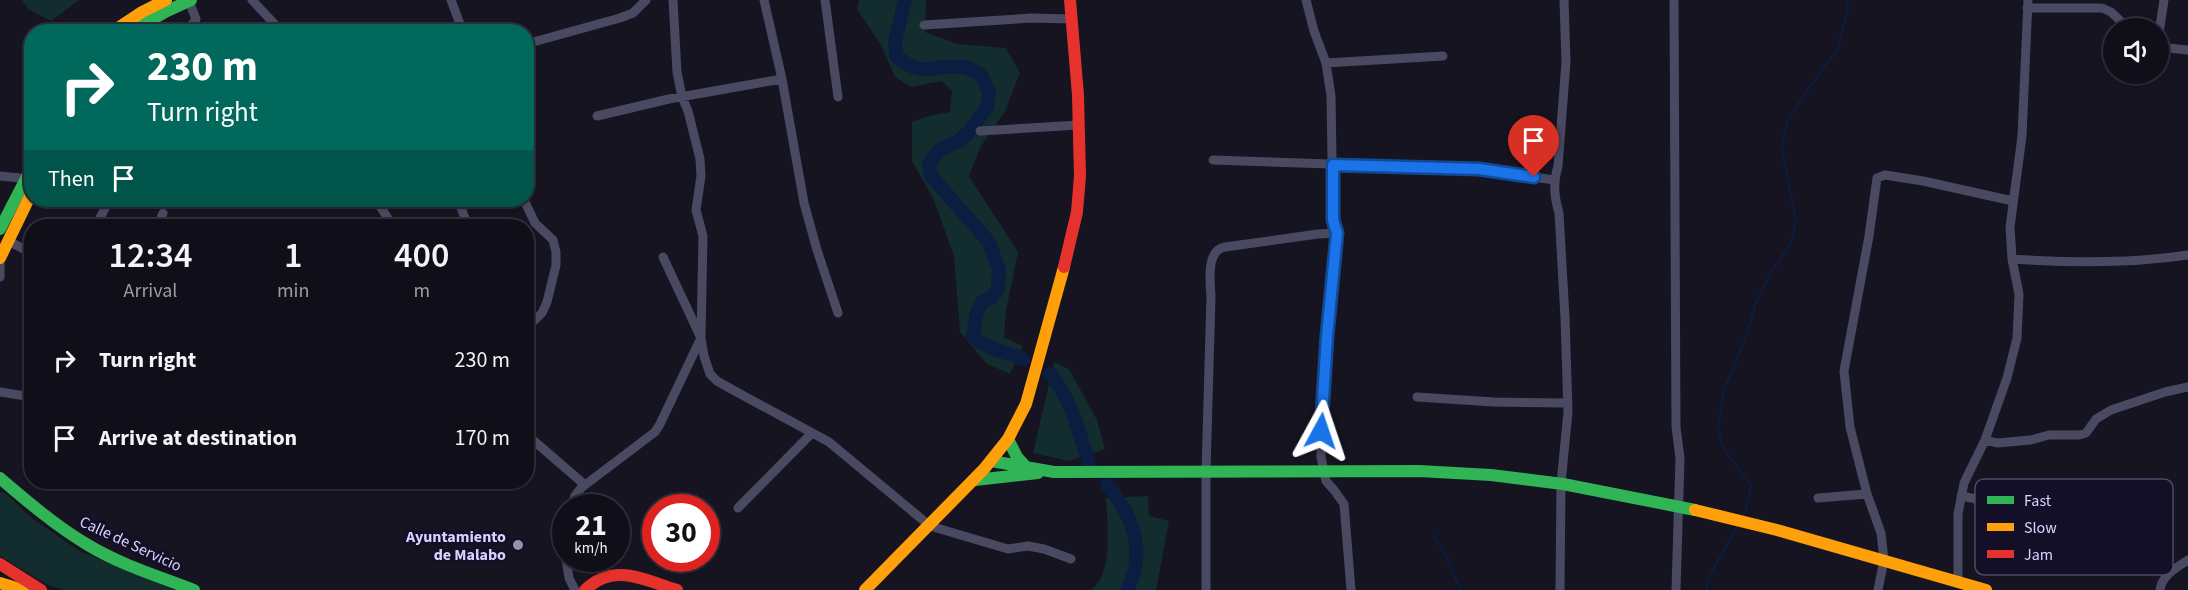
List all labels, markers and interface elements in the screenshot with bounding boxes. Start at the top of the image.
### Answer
map controls [2103,18,2169,84]
button: sound [2103,18,2169,84]
text: 230 m [147,37,258,97]
icon: right [48,48,126,126]
text: Turn right [147,93,258,132]
pin [1508,115,1559,177]
icon: arrive [1517,124,1550,157]
icon: arrive [107,162,140,195]
text: Then [48,163,95,195]
text: 12:34 [109,230,192,281]
text: 1 [284,230,302,281]
text: 400 [394,230,449,281]
text: Arrival [124,277,177,305]
text: min [277,277,309,305]
text: m [413,277,430,305]
icon: right [48,344,81,377]
text: Turn right [99,344,196,376]
text: 230 m [455,344,510,376]
position arrow [1289,399,1353,463]
icon: arrive [48,422,81,455]
text: Arrive at destination [99,422,297,454]
text: 170 m [455,422,510,454]
legend [1975,479,2173,575]
text: Fast [2024,490,2052,512]
speed limit sign: 30 [642,494,720,572]
text: 21 [575,504,607,547]
street label: Calle de Servicio [76,511,185,577]
text: Slow [2024,517,2057,539]
place label: Ayuntamiento de Malabo [405,526,506,566]
marker: Ayuntamiento de Malabo [511,538,525,552]
text: km/h [574,538,608,559]
text: Jam [2024,544,2053,566]

